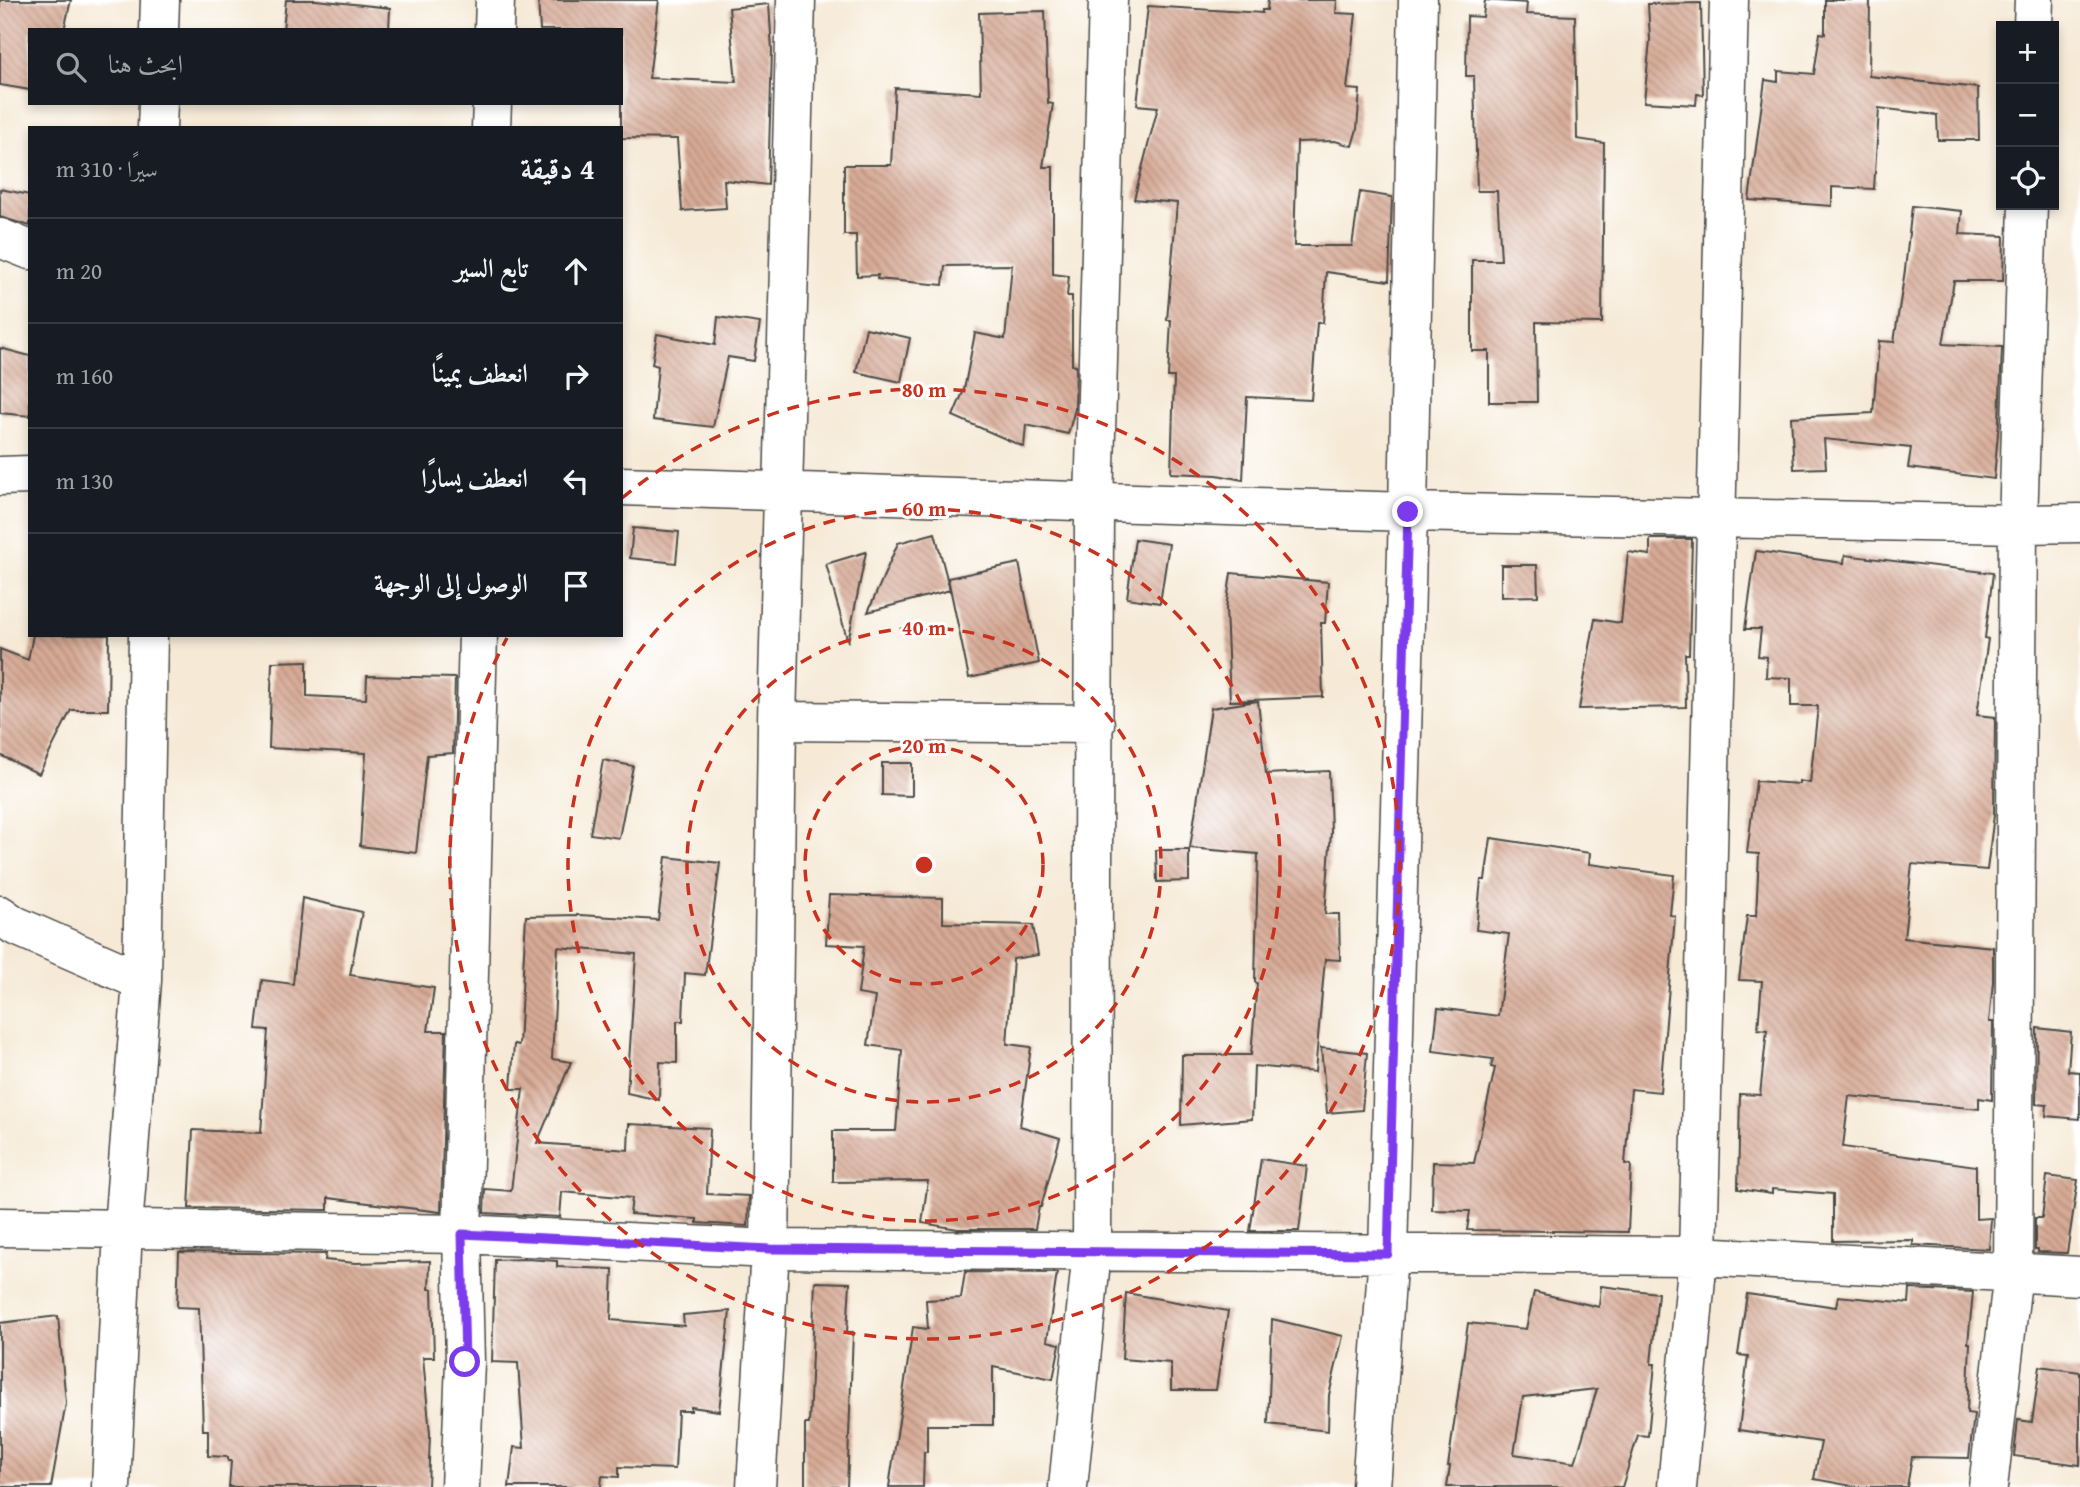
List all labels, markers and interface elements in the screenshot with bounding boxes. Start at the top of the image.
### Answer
map controls [1996,21,2059,210]
button: + [1996,21,2059,84]
search box [28,28,623,105]
text: ابحث هنا [108,44,183,83]
icon: search [52,48,90,86]
button: − [1996,84,2059,147]
text: 4 دقيقة [520,146,595,190]
button: locate [1996,147,2059,210]
text: سيرًا · 310 m [56,152,158,185]
text: تابع السير [454,248,528,287]
icon: ahead [557,252,595,290]
text: 20 m [56,254,102,287]
text: انعطف يمينًا [432,353,528,392]
icon: right [557,357,595,395]
text: 160 m [56,359,113,392]
text: 80 m [902,374,946,405]
text: انعطف يسارًا [421,458,528,497]
icon: left [557,462,595,500]
text: 130 m [56,464,113,497]
text: 60 m [902,493,946,524]
route end [1392,496,1423,527]
text: الوصول إلى الوجهة [374,563,528,602]
icon: arrive [557,567,595,605]
text: 40 m [902,612,946,643]
text: 20 m [902,730,946,761]
centre of rings [912,853,936,877]
route start [449,1346,480,1377]

